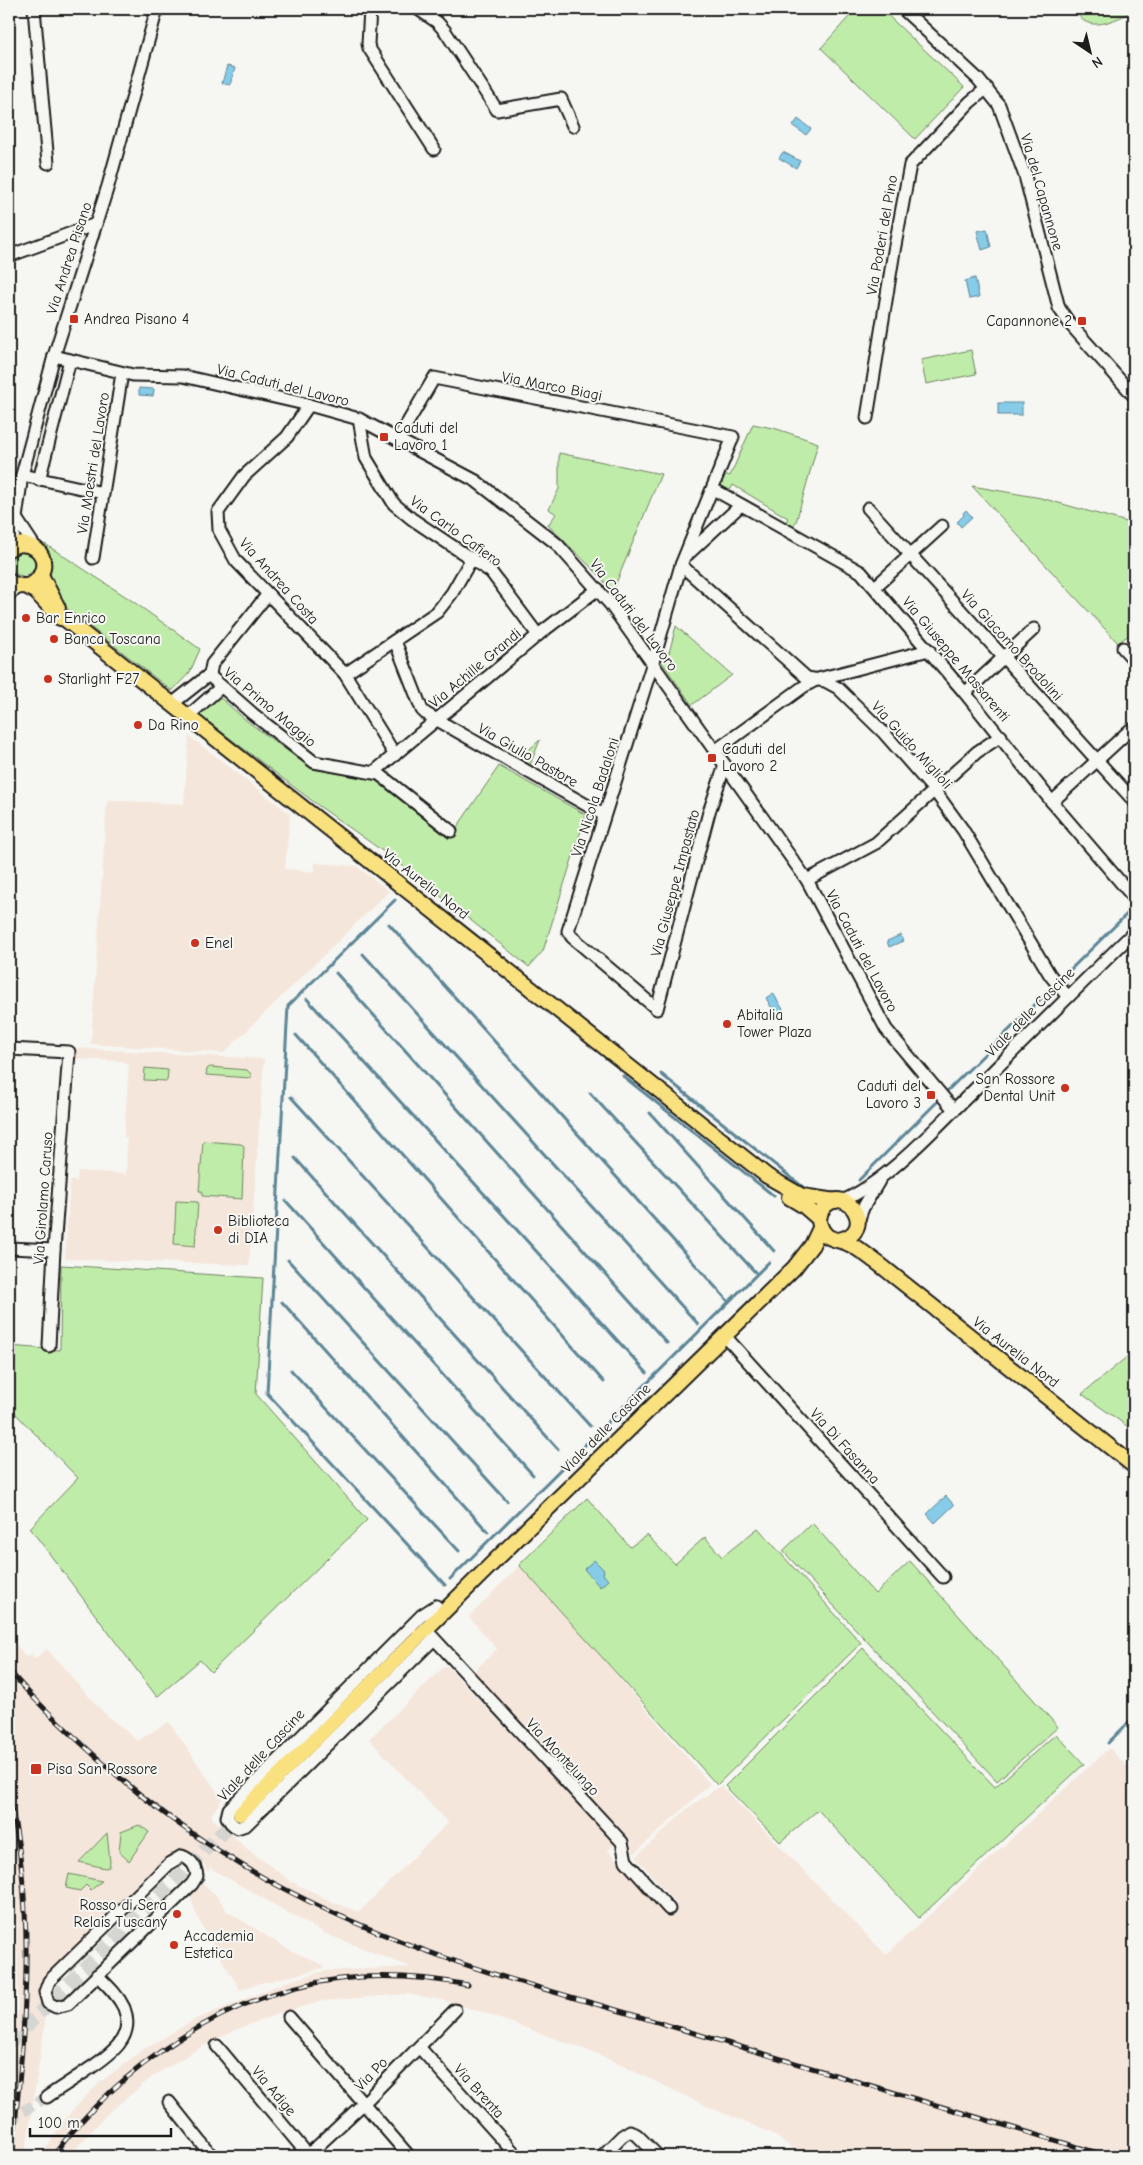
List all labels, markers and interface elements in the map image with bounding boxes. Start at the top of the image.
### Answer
north arrow [1066,28,1116,78]
text: N [1089,53,1106,72]
street label: Via del Capannone [1017,131,1067,253]
street label: Via Poderi del Pino [863,174,901,296]
street label: Via Andrea Pisano [42,199,96,316]
place label: Andrea Pisano 4 [84,310,189,328]
place label: Capannone 2 [986,312,1072,330]
marker: Andrea Pisano 4 [68,313,80,325]
marker: Capannone 2 [1076,315,1088,327]
street label: Via Caduti del Lavoro [215,360,351,410]
street label: Via Marco Biagi [500,367,604,405]
street label: Via Maestri del Lavoro [73,391,113,535]
place label: Caduti del Lavoro 1 [394,419,458,454]
marker: Caduti del Lavoro 1 [378,431,390,443]
street label: Via Carlo Cafiero [407,492,505,570]
street label: Via Andrea Costa [236,534,322,628]
street label: Via Caduti del Lavoro [586,555,682,675]
street label: Via Giacomo Brodolini [957,586,1067,704]
street label: Via Giuseppe Massarenti [898,593,1014,725]
place label: Bar Enrico [36,609,106,627]
marker: Bar Enrico [20,612,32,624]
street label: Via Achille Grandi [425,624,525,712]
place label: Banca Toscana [64,630,161,648]
marker: Banca Toscana [48,633,60,645]
street label: Via Primo Maggio [220,663,320,751]
place label: Starlight F27 [58,670,139,688]
marker: Starlight F27 [42,673,54,685]
street label: Via Guido Miglioli [868,697,956,793]
place label: Da Rino [148,716,199,734]
marker: Da Rino [132,719,144,731]
street label: Via Giulio Pastore [475,719,582,791]
street label: Via Nicola Badaloni [567,735,623,859]
place label: Caduti del Lavoro 2 [722,740,786,775]
marker: Caduti del Lavoro 2 [706,752,718,764]
street label: Via Giuseppe Impastato [647,807,703,959]
street label: Via Aurelia Nord [379,845,473,923]
street label: Via Caduti del Lavoro [822,887,902,1015]
place label: Enel [205,934,233,952]
marker: Enel [189,937,201,949]
street label: Viale delle Cascine [982,963,1079,1060]
place label: Abitalia Tower Plaza [737,1006,812,1041]
marker: Abitalia Tower Plaza [721,1018,733,1030]
place label: San Rossore Dental Unit [976,1070,1056,1105]
place label: Caduti del Lavoro 3 [857,1077,921,1112]
marker: San Rossore Dental Unit [1059,1082,1071,1094]
marker: Caduti del Lavoro 3 [925,1089,937,1101]
street label: Via Girolamo Caruso [29,1131,57,1265]
place label: Biblioteca di DIA [228,1212,290,1247]
marker: Biblioteca di DIA [212,1224,224,1236]
street label: Via Aurelia Nord [969,1313,1063,1391]
street label: Viale delle Cascine [558,1379,655,1476]
street label: Via Di Fasanna [806,1404,884,1488]
street label: Viale delle Cascine [214,1705,309,1805]
street label: Via Montelungo [522,1714,604,1800]
place label: Pisa San Rossore [47,1760,158,1778]
marker: Pisa San Rossore [29,1762,43,1776]
place label: Rosso di Sera Relais Tuscany [73,1896,167,1931]
marker: Rosso di Sera Relais Tuscany [171,1908,183,1920]
place label: Accademia Estetica [184,1927,254,1962]
marker: Accademia Estetica [168,1939,180,1951]
street label: Via Po [351,2053,391,2095]
street label: Via Brenta [450,2060,508,2122]
street label: Via Adige [248,2062,300,2120]
scale bar [30,2105,171,2137]
text: 100 m [38,2114,80,2132]

